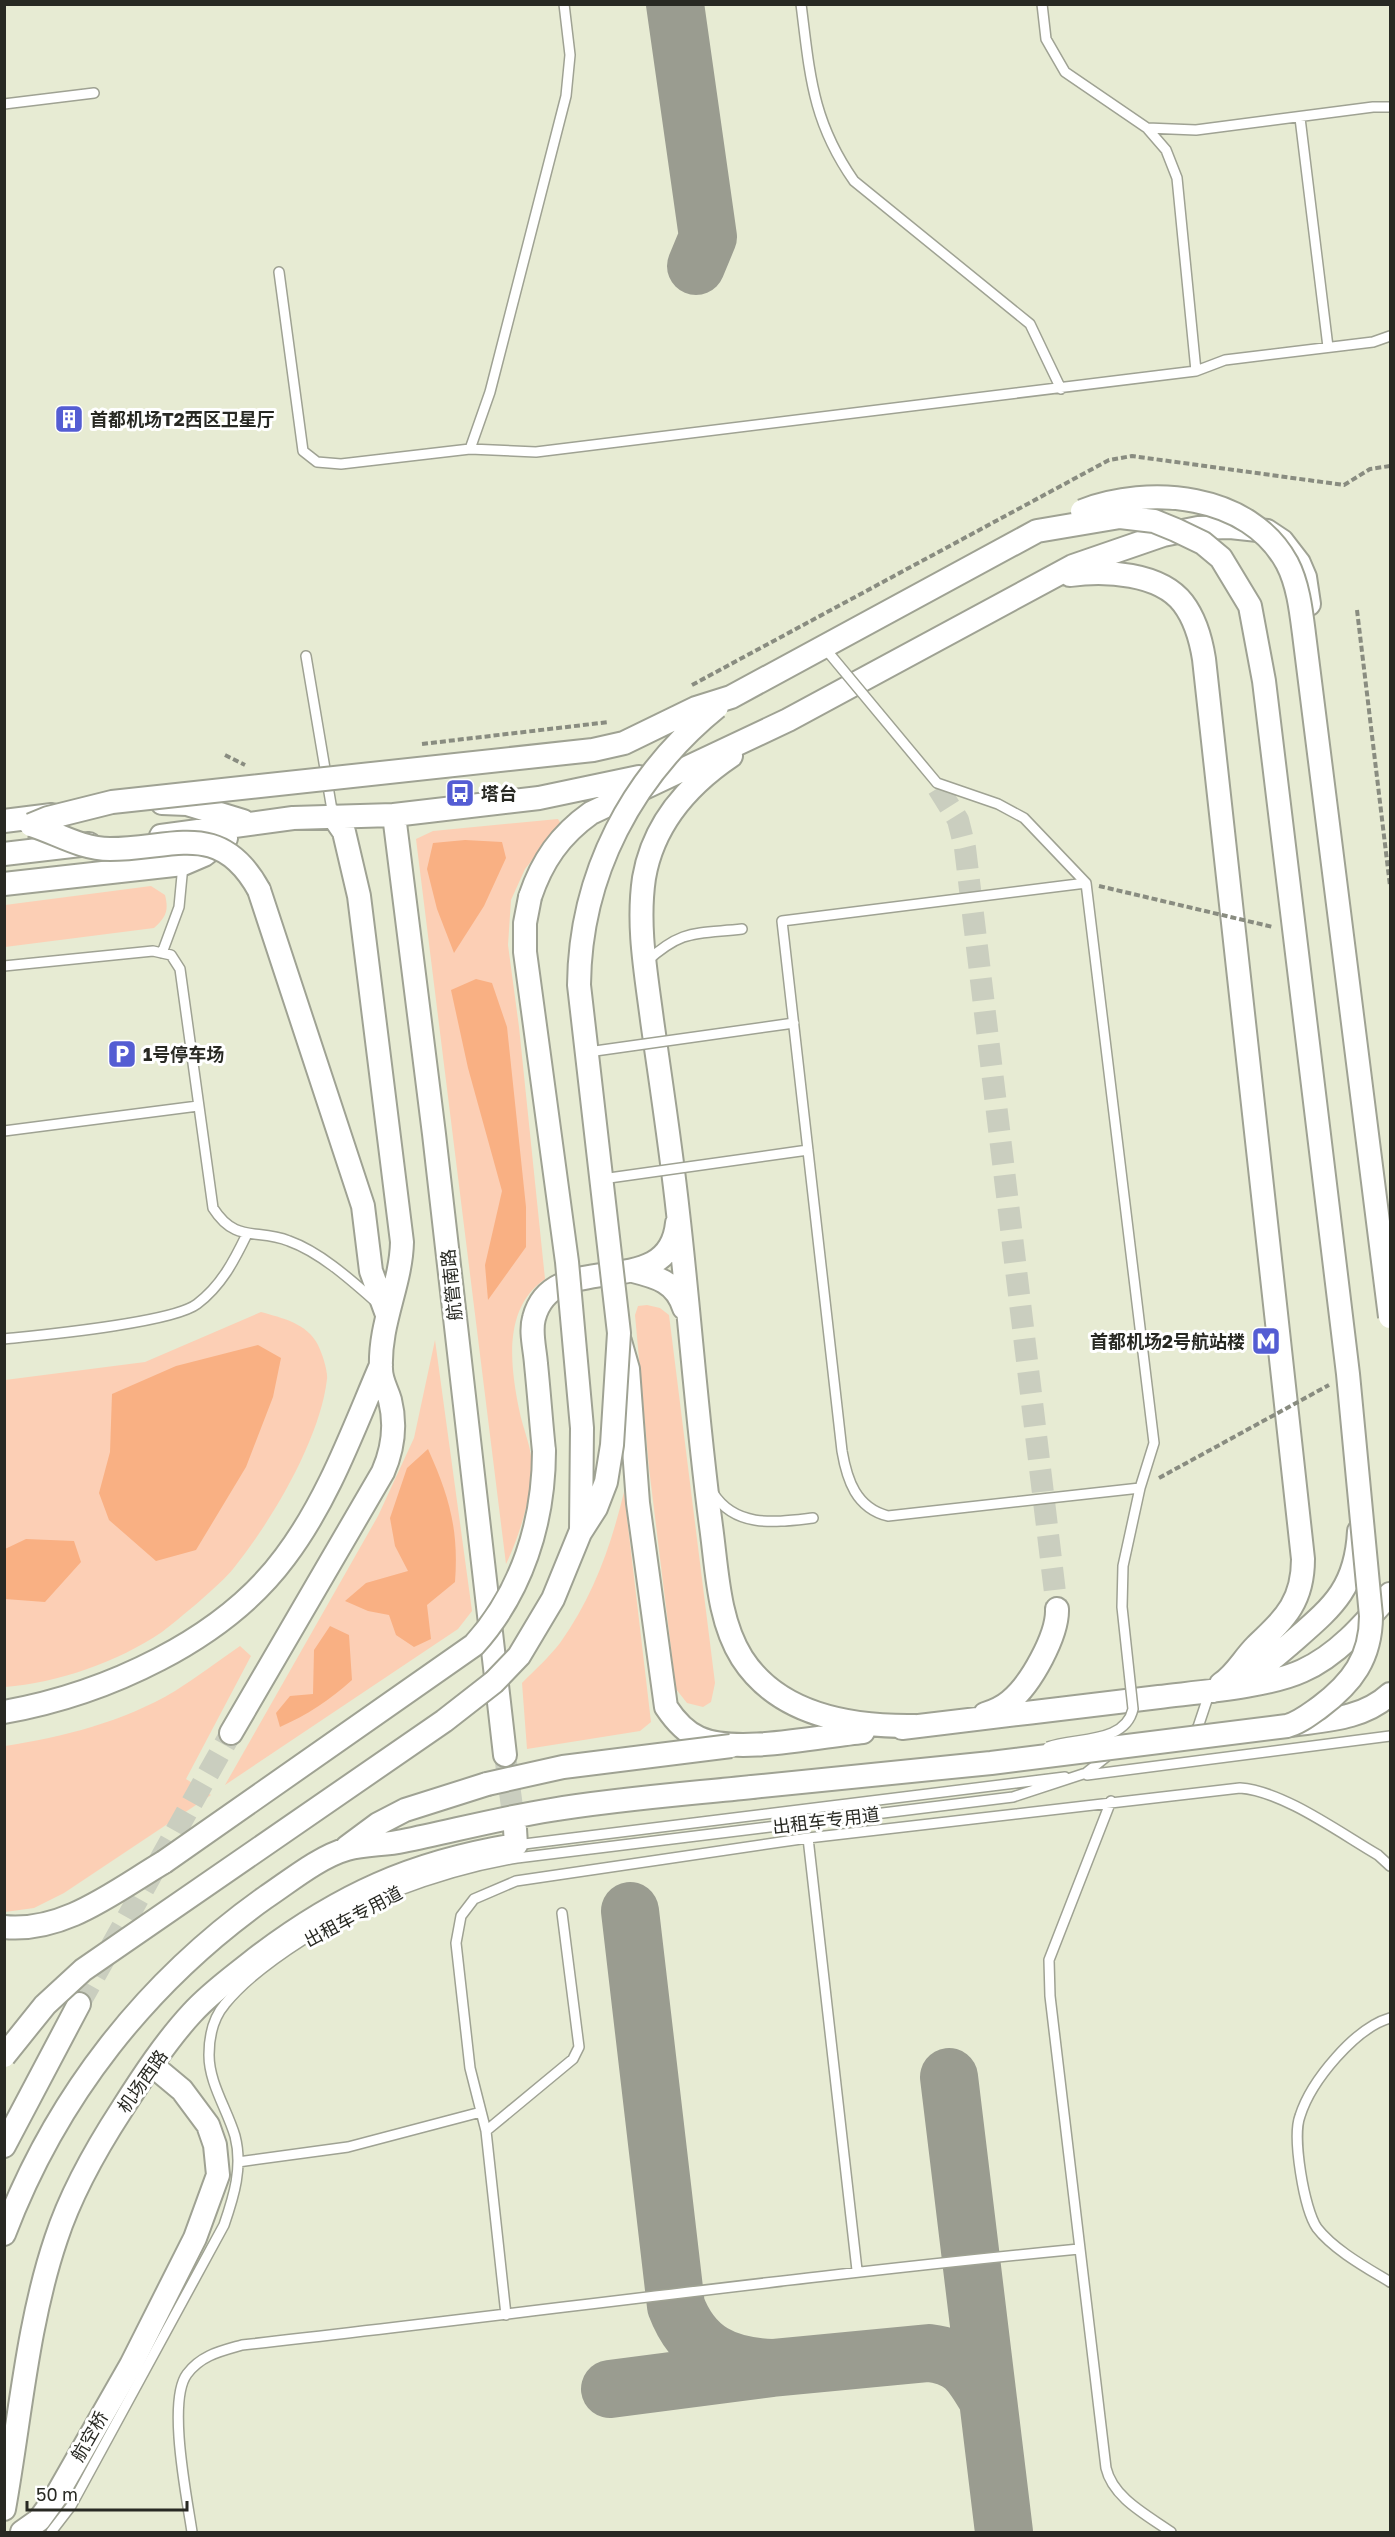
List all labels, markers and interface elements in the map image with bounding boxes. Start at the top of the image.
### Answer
building icon: 首都机场T2西区卫星厅 [53,403,85,435]
place label: 首都机场T2西区卫星厅 [90,408,275,430]
bus stop icon: 塔台 [444,777,476,809]
place label: 塔台 [481,782,517,804]
parking icon: 1号停车场 [106,1038,138,1070]
place label: 1号停车场 [143,1043,224,1065]
street label: 航管南路 [436,1248,466,1322]
metro station icon: 首都机场2号航站楼 [1250,1325,1282,1357]
place label: 首都机场2号航站楼 [1090,1330,1245,1352]
street label: 出租车专用道 [771,1803,881,1837]
street label: 出租车专用道 [300,1881,406,1951]
street label: 机场西路 [112,2045,172,2117]
street label: 航空桥 [66,2407,112,2465]
scale bar [27,2474,188,2512]
text: 50 m [36,2483,78,2505]

